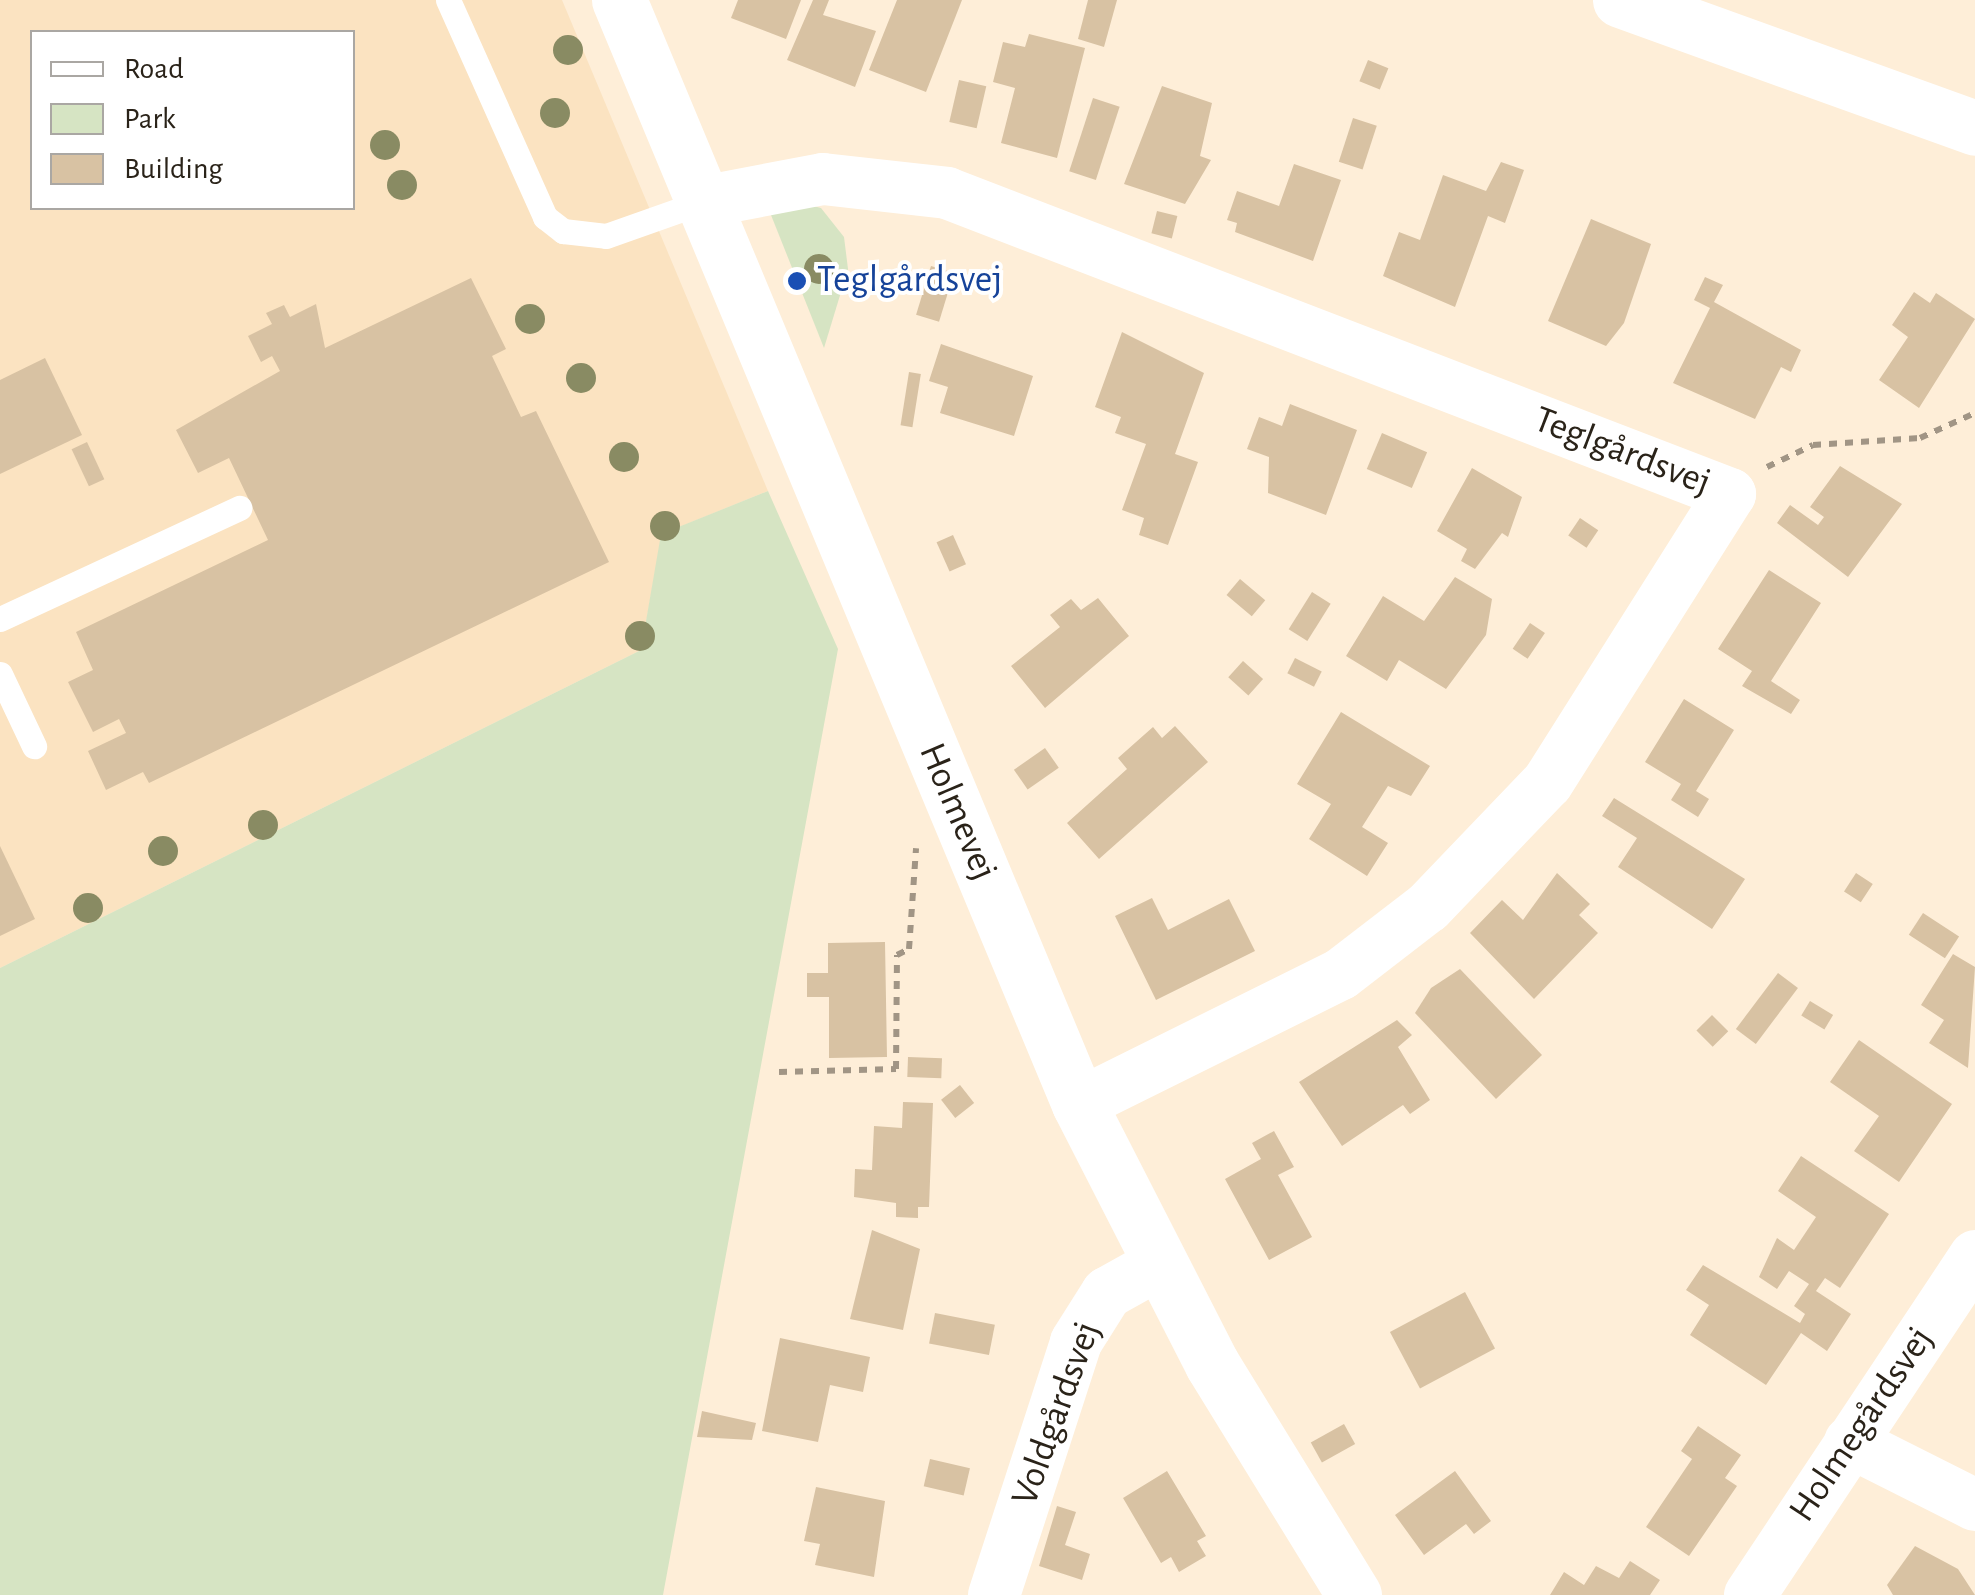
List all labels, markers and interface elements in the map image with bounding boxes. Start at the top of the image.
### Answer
legend [30,30,355,210]
text: Road [124,54,184,84]
text: Park [124,104,176,134]
text: Building [124,154,223,184]
place label: Teglgårdsvej [817,258,1002,304]
marker: Teglgårdsvej [786,270,808,292]
street label: Teglgårdsvej [1527,397,1717,507]
street label: Holmevej [908,737,1006,887]
street label: Voldgårdsvej [1003,1316,1111,1512]
street label: Holmegårdsvej [1780,1319,1944,1531]

